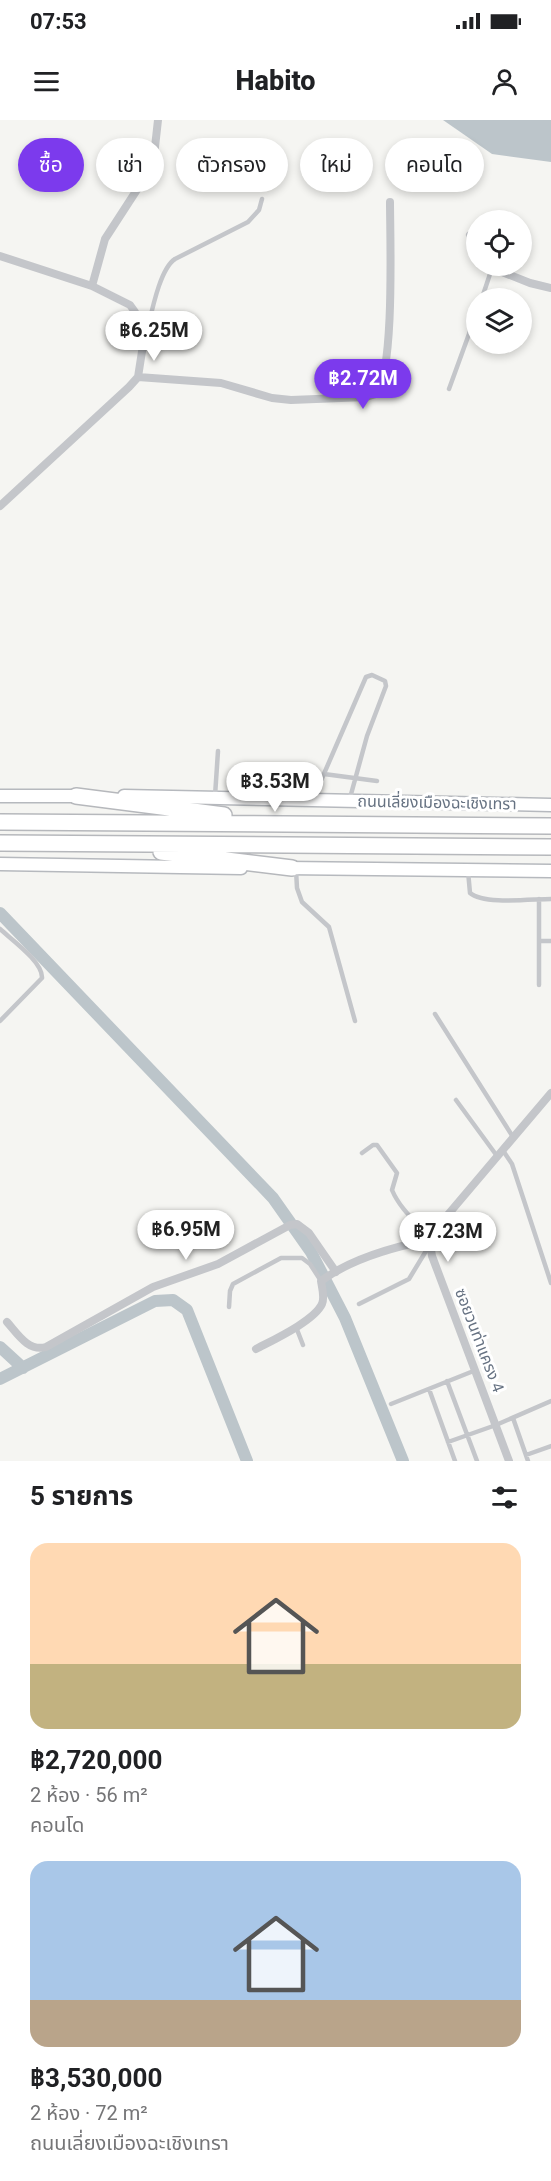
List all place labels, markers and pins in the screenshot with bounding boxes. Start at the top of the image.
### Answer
pin: ฿6.25M [105,311,203,362]
pin: ฿2.72M [314,359,412,410]
pin: ฿3.53M [226,762,324,813]
pin: ฿6.95M [137,1210,235,1261]
pin: ฿7.23M [399,1212,497,1263]

